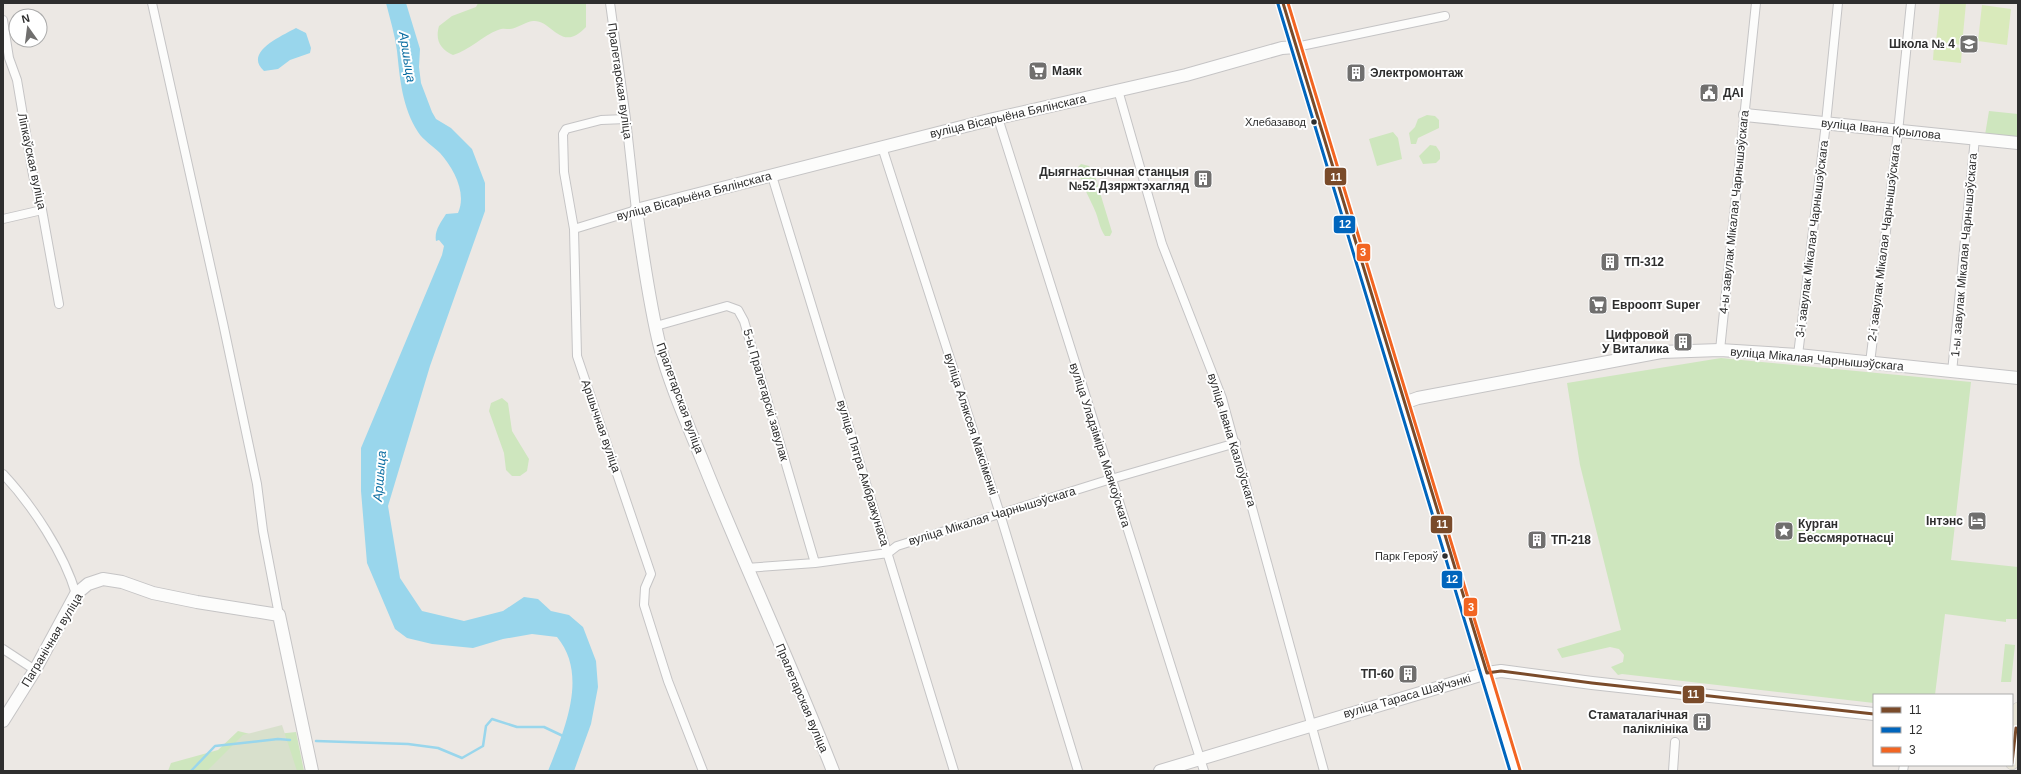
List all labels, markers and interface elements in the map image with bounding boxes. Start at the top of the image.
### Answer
north arrow [8,8,48,48]
text: N [20,12,31,25]
street label: Пралетарская вуліца [605,22,635,140]
water label: Аршыца [396,30,419,83]
school or university icon: Школа № 4 [1958,33,1980,55]
place label: Школа № 4 [1889,37,1955,51]
supermarket icon: Маяк [1027,60,1049,82]
building icon: Электромонтаж [1345,62,1367,84]
place label: Маяк [1052,64,1083,78]
place label: Электромонтаж [1370,66,1464,80]
public building icon: ДАІ [1698,82,1720,104]
place label: ДАІ [1723,86,1744,100]
street label: вуліца Вісарыёна Бялінскага [928,91,1088,141]
street label: 4-ы завулак Мікалая Чарнышэўскага [1716,109,1752,314]
street label: Ліпкаўская вуліца [15,111,49,211]
place label: Хлебазавод [1245,116,1307,128]
street label: вуліца Івана Крылова [1820,116,1942,142]
marker: Хлебазавод [1309,117,1319,127]
street label: 3-і завулак Мікалая Чарнышэўскага [1793,139,1831,338]
street label: 2-і завулак Мікалая Чарнышэўскага [1865,143,1903,342]
street label: 1-ы завулак Мікалая Чарнышэўскага [1948,152,1980,358]
place label: Дыягнастычная станцыя №52 Дзяржтэхагляд [1039,165,1189,193]
line badge: 11 [1324,167,1347,186]
street label: вуліца Вісарыёна Бялінскага [615,168,773,223]
building icon: Дыягнастычная станцыя №52 Дзяржтэхагляд [1192,168,1214,190]
text: 11 [1330,171,1342,183]
line badge: 12 [1333,215,1356,234]
text: 12 [1339,218,1351,230]
line badge: 3 [1356,243,1371,262]
text: 3 [1360,246,1366,258]
building icon: ТП-312 [1599,251,1621,273]
place label: ТП-312 [1624,255,1664,269]
supermarket icon: Евроопт Super [1587,294,1609,316]
place label: Евроопт Super [1612,298,1700,312]
street label: 5-ы Пралетарскі завулак [740,327,792,463]
place label: Цифровой У Виталика [1602,328,1669,356]
building icon: Цифровой У Виталика [1672,331,1694,353]
street label: Пралетарская вуліца [653,341,707,456]
street label: вуліца Мікалая Чарнышэўскага [1730,344,1905,374]
street label: вуліца Аляксея Максіменкі [941,351,1001,497]
street label: вуліца Уладзіміра Маякоўскага [1067,361,1133,529]
street label: вуліца Івана Казлоўскага [1205,372,1259,509]
street label: Аршычная вуліца [579,378,624,475]
street label: вуліца Пятра Амбражунаса [834,398,892,548]
water label: Аршыца [370,450,389,503]
street label: вуліца Мікалая Чарнышэўскага [907,484,1078,548]
hotel icon: Інтэнс [1966,510,1988,532]
place label: Інтэнс [1926,514,1963,528]
line badge: 11 [1430,515,1453,534]
place label: Курган Бессмяротнасці [1798,517,1894,545]
text: 11 [1436,518,1448,530]
place icon: Курган Бессмяротнасці [1773,520,1795,542]
building icon: ТП-218 [1526,529,1548,551]
place label: ТП-218 [1551,533,1591,547]
place label: Парк Герояў [1375,550,1438,562]
marker: Парк Герояў [1440,551,1450,561]
line badge: 12 [1441,570,1463,589]
text: 12 [1446,573,1458,585]
street label: Пагранічная вуліца [19,590,86,689]
line badge: 3 [1463,597,1478,617]
text: 3 [1468,601,1474,613]
street label: Пралетарская вуліца [773,641,831,755]
building icon: ТП-60 [1397,663,1419,685]
place label: ТП-60 [1361,667,1394,681]
street label: вуліца Тараса Шаўчэнкі [1342,671,1472,721]
line badge: 11 [1682,685,1705,704]
text: 11 [1687,688,1699,700]
legend [1873,694,2013,766]
text: 11 [1909,703,1922,717]
place label: Стаматалагічная паліклініка [1588,708,1688,736]
building icon: Стаматалагічная паліклініка [1691,711,1713,733]
text: 12 [1909,723,1923,737]
text: 3 [1909,743,1916,757]

